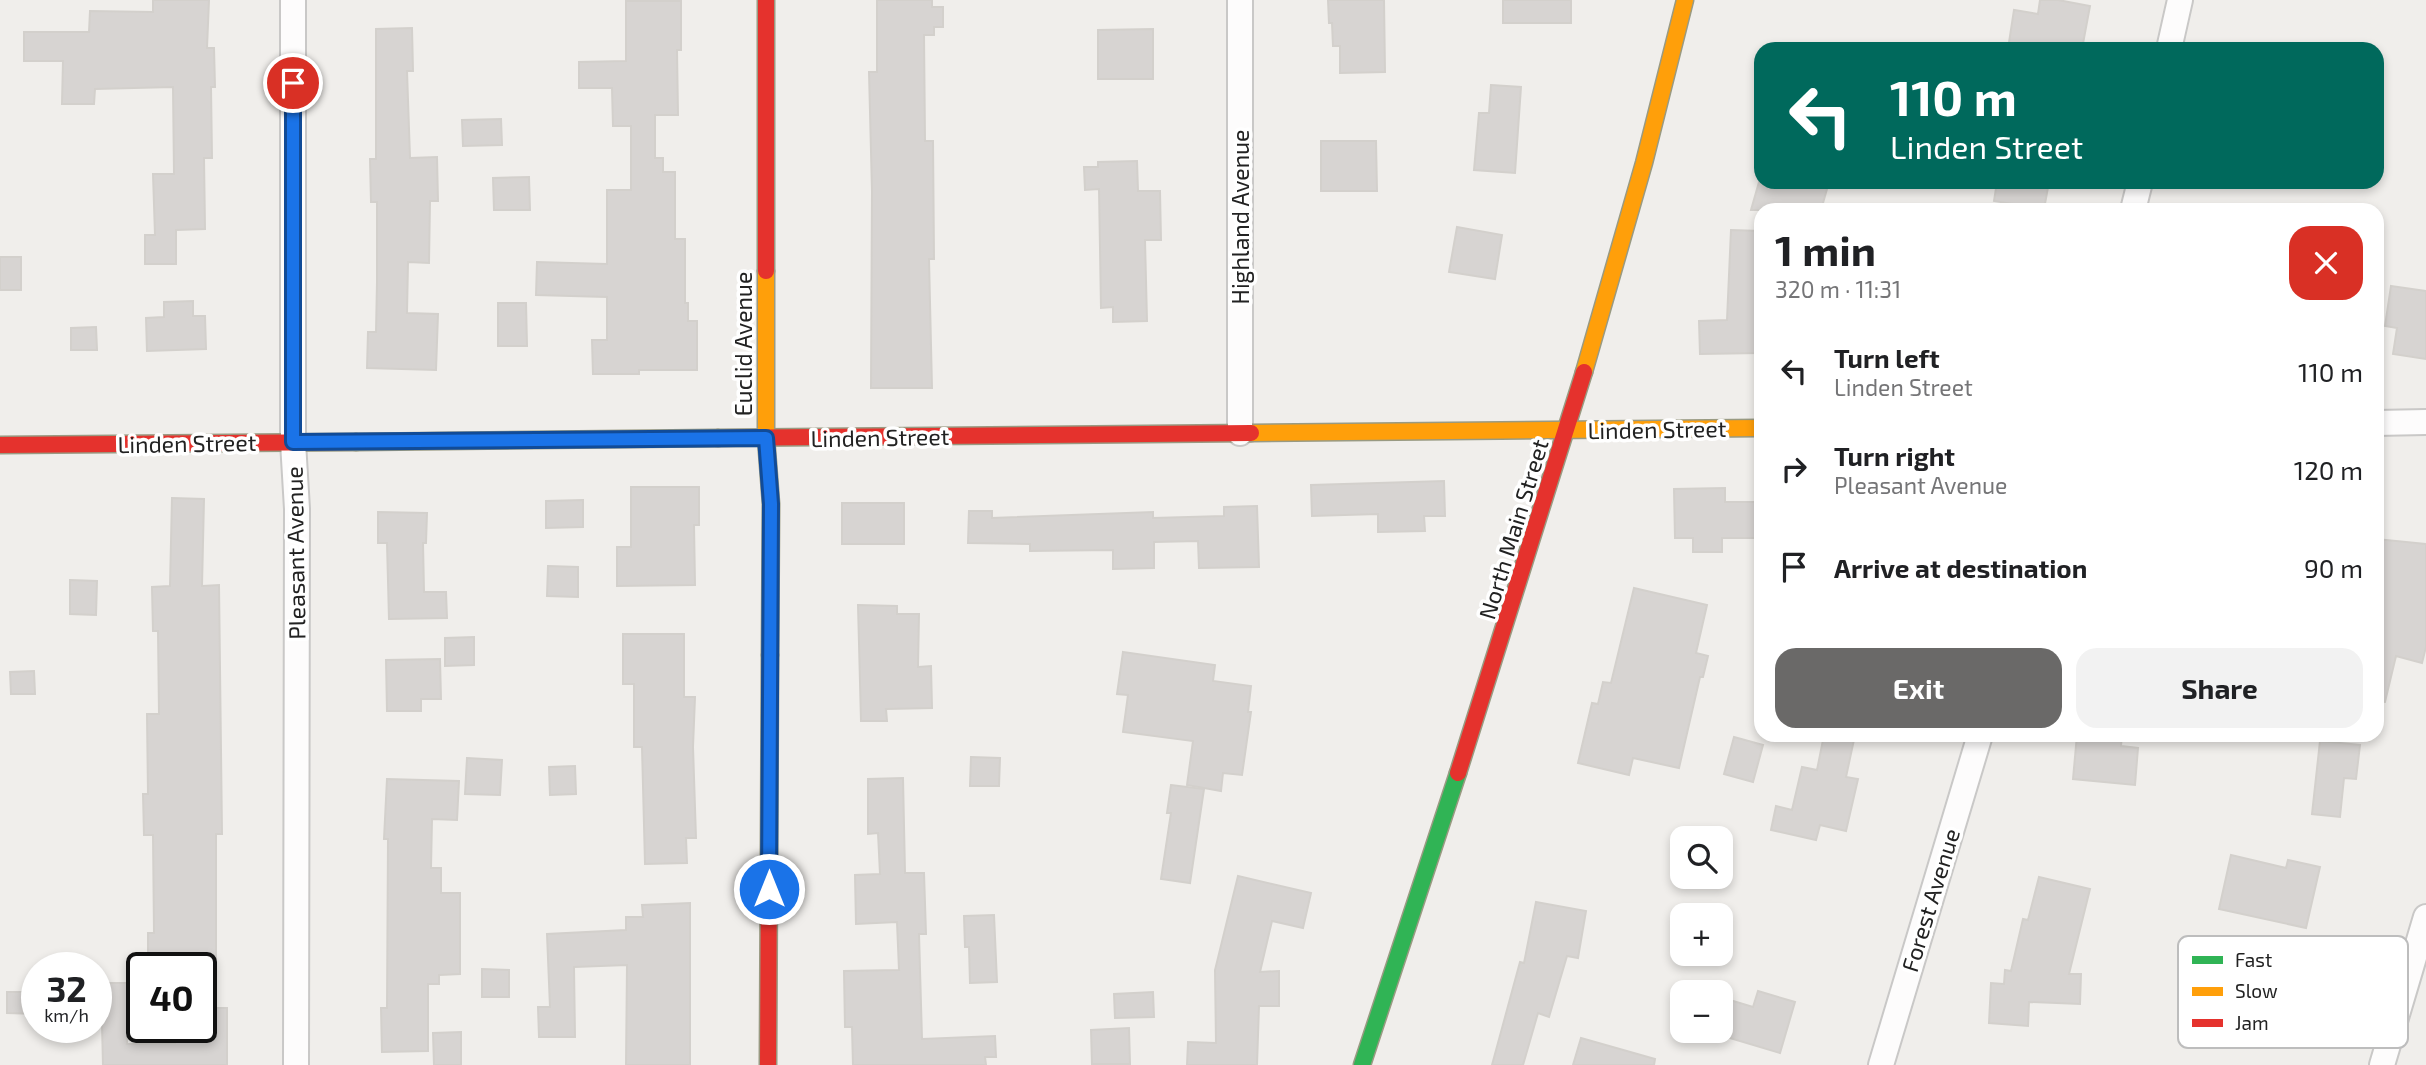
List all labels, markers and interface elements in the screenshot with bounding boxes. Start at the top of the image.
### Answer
pin [263,53,323,113]
icon: arrive [274,64,312,102]
text: 110 m [1890,67,2017,126]
icon: left [1775,70,1866,161]
text: Linden Street [1890,127,2083,165]
street label: Highland Avenue [1226,130,1254,304]
text: 1 min [1775,224,1876,274]
button: close [2289,226,2363,300]
street label: Euclid Avenue [729,272,757,416]
text: 320 m · 11:31 [1775,275,1901,303]
text: Turn left [1834,342,1940,373]
icon: left [1775,352,1813,390]
text: 110 m [2298,356,2363,387]
text: Linden Street [1834,373,1973,401]
street label: Linden Street [1587,414,1727,444]
street label: Linden Street [810,422,950,452]
street label: Linden Street [117,428,257,458]
street label: North Main Street [1472,435,1554,622]
text: Turn right [1834,440,1955,471]
icon: right [1775,450,1813,488]
text: 120 m [2294,454,2363,485]
street label: Pleasant Avenue [279,466,311,640]
text: Pleasant Avenue [1834,471,2007,499]
icon: arrive [1775,548,1813,586]
text: Arrive at destination [1834,552,2087,583]
text: 90 m [2304,552,2363,583]
button: Exit [1775,648,2062,728]
button: Share [2076,648,2363,728]
street label: Forest Avenue [1895,825,1965,975]
map controls [1670,826,1733,1043]
button: search [1670,826,1733,889]
position arrow [732,852,806,926]
button: + [1670,903,1733,966]
legend [2178,936,2408,1048]
text: Fast [2235,948,2272,971]
speed limit sign: 40 [126,952,217,1043]
text: 32 [46,967,87,1009]
text: Slow [2235,979,2278,1002]
button: − [1670,980,1733,1043]
text: km/h [44,1004,89,1026]
text: Jam [2235,1011,2269,1034]

